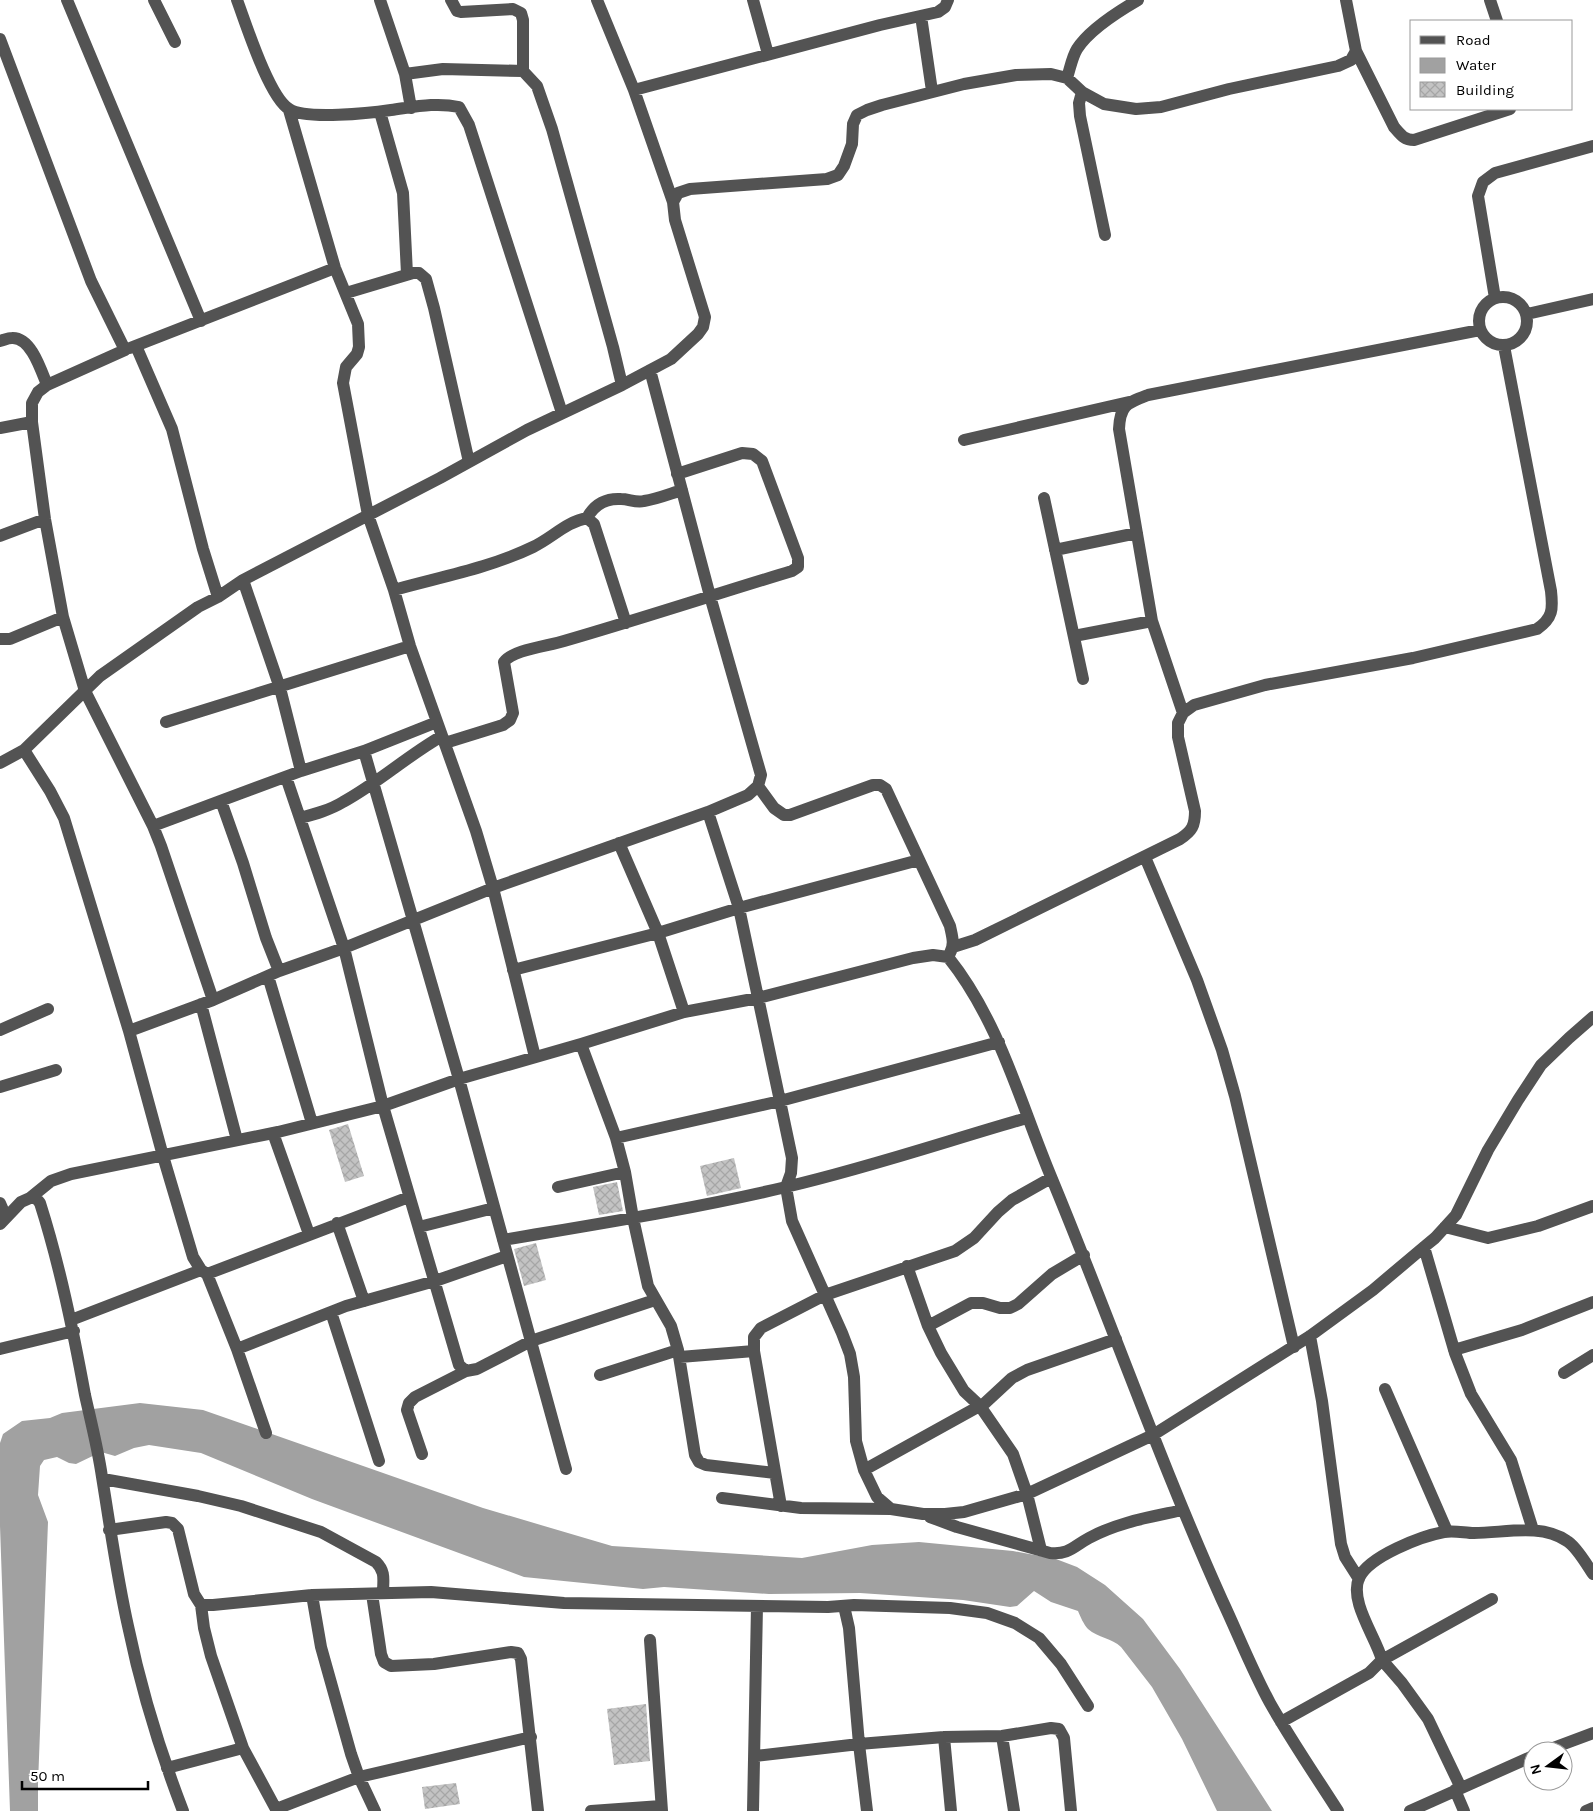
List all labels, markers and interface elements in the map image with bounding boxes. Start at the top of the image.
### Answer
legend [1410,20,1573,110]
text: Road [1456,31,1491,49]
text: Water [1456,56,1497,74]
text: Building [1456,81,1514,99]
north arrow [1523,1741,1573,1791]
scale bar [22,1758,149,1790]
text: N [1526,1762,1545,1776]
text: 50 m [30,1767,65,1785]

